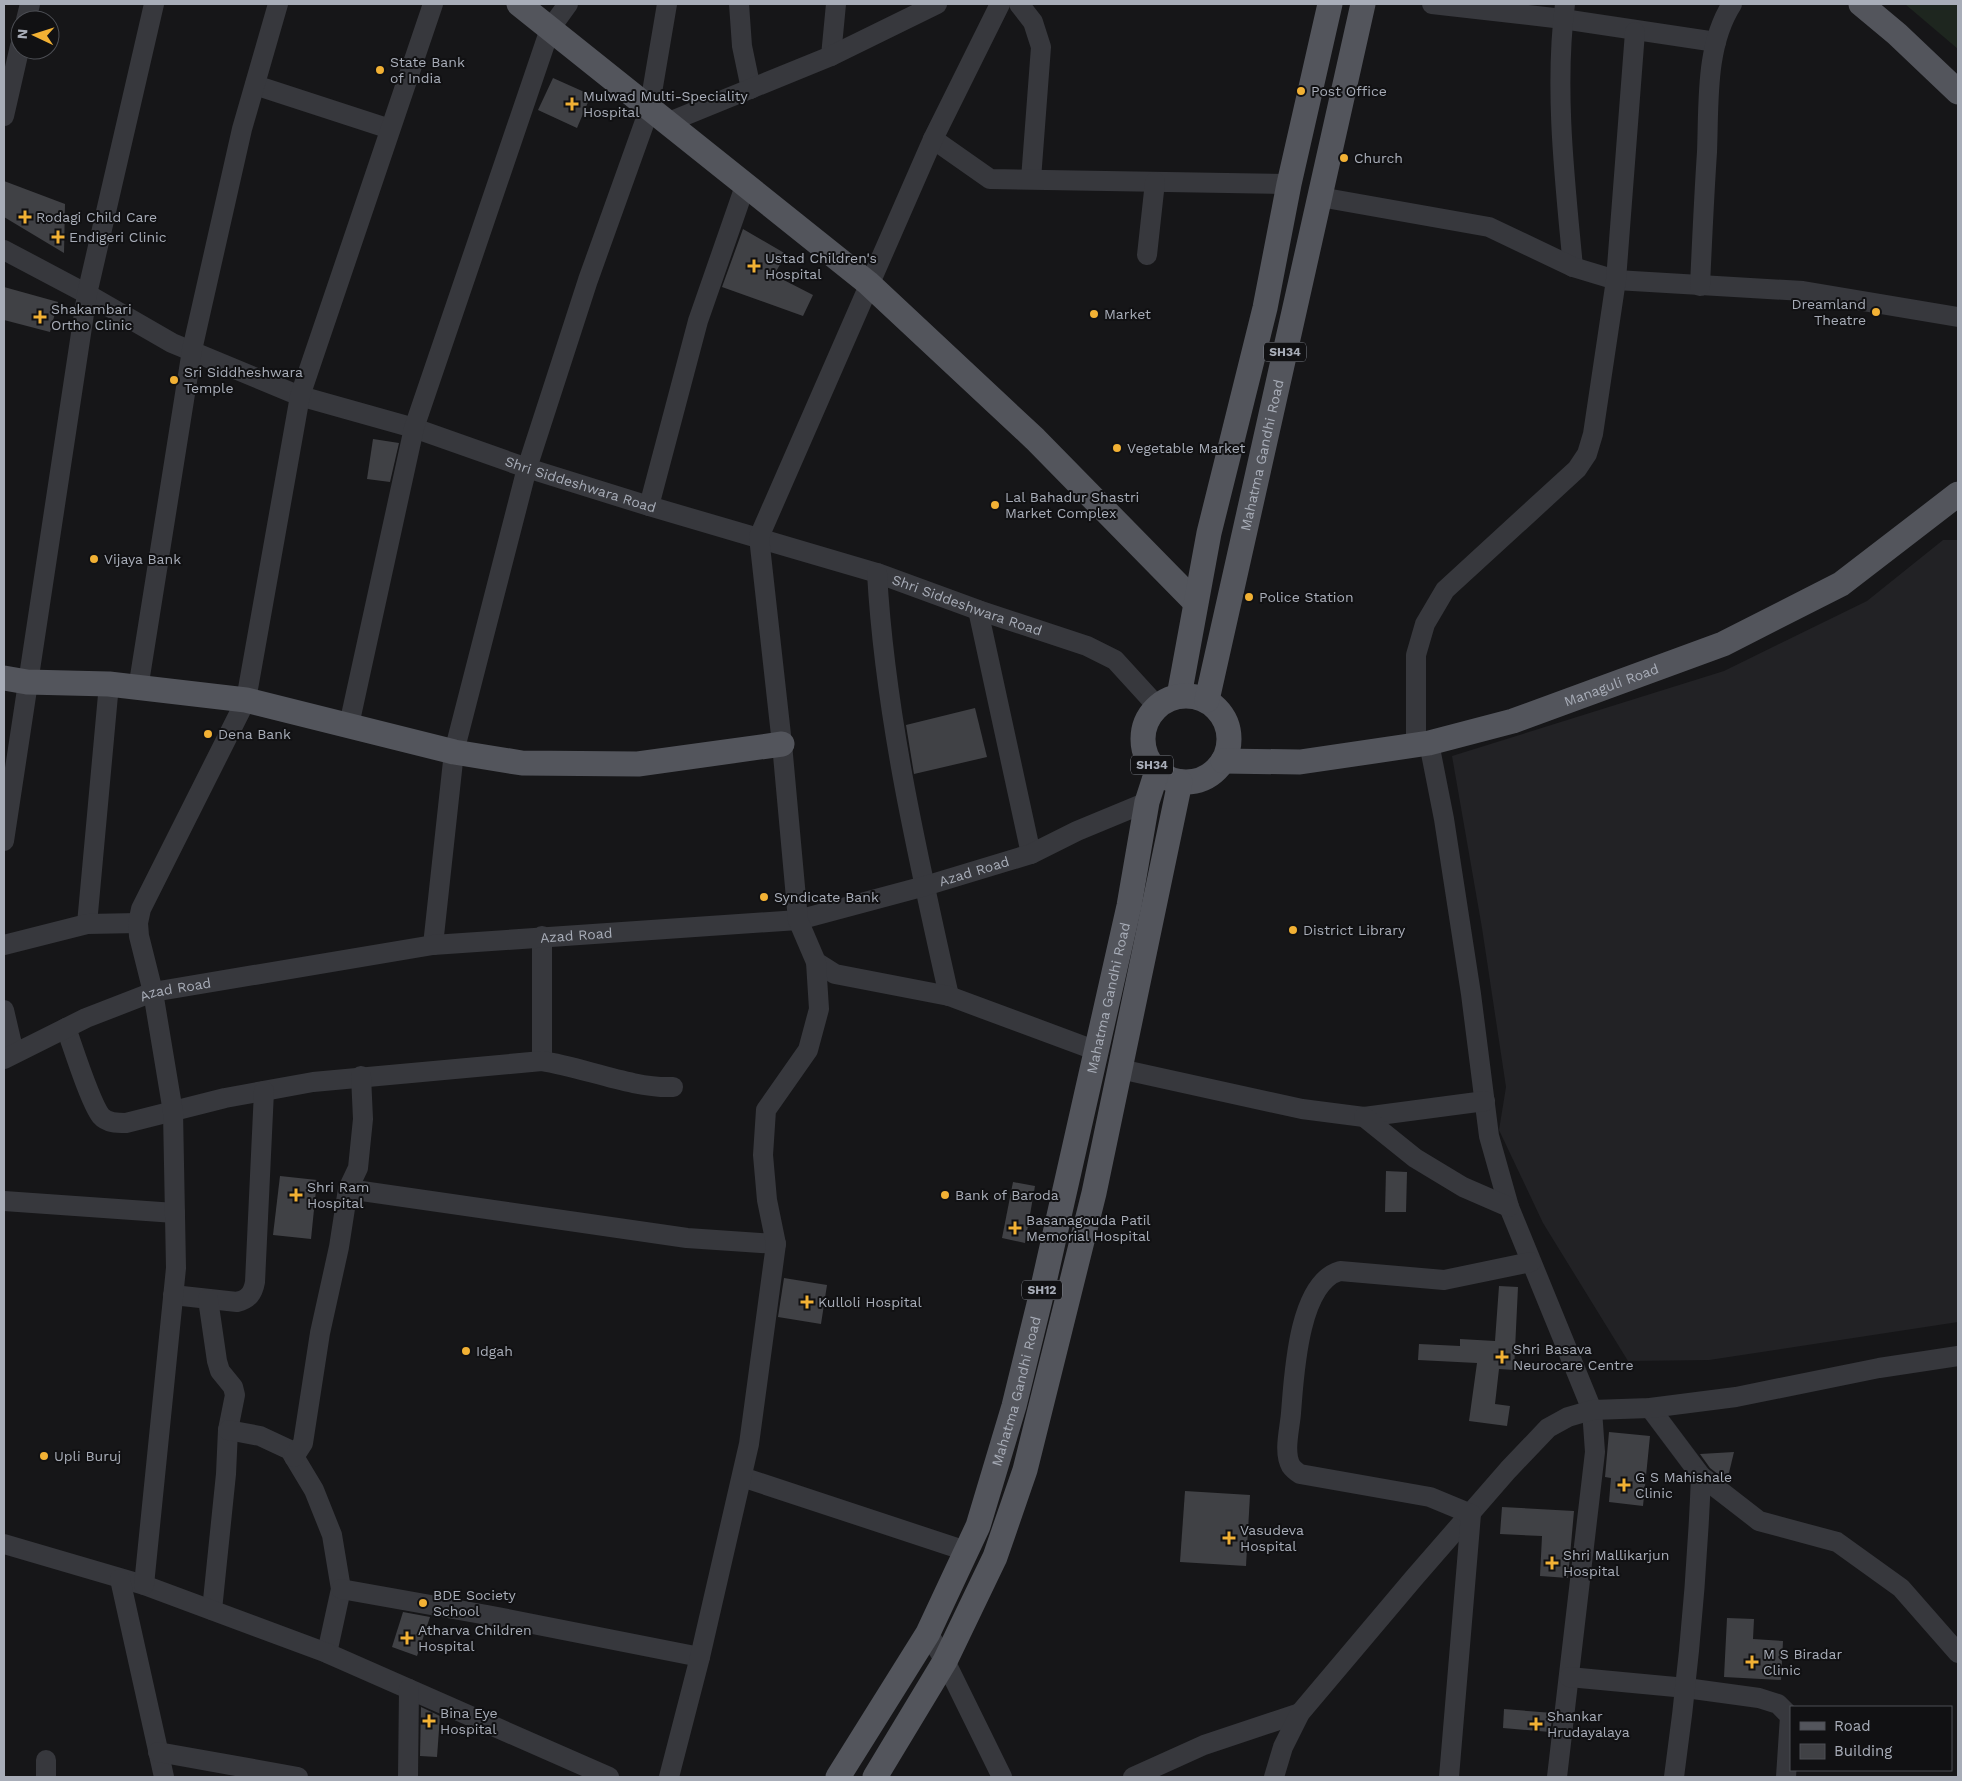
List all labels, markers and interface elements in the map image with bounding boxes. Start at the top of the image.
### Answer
north arrow [10,10,60,60]
text: N [14,28,30,40]
place label: State Bank of India [390,54,465,86]
marker: State Bank of India [374,64,386,76]
place label: Post Office [1311,83,1387,99]
marker: Post Office [1295,85,1307,97]
place label: Mulwad Multi-Speciality Hospital [583,88,749,120]
marker: Mulwad Multi-Speciality Hospital [565,97,579,111]
place label: Church [1354,150,1403,166]
marker: Church [1338,152,1350,164]
place label: Rodagi Child Care [36,209,157,225]
marker: Rodagi Child Care [18,210,32,224]
place label: Endigeri Clinic [69,229,167,245]
marker: Endigeri Clinic [51,230,65,244]
place label: Ustad Children's Hospital [765,250,877,282]
marker: Ustad Children's Hospital [747,259,761,273]
place label: Dreamland Theatre [1791,296,1866,328]
place label: Shakambari Ortho Clinic [51,301,132,333]
place label: Market [1104,306,1151,322]
marker: Dreamland Theatre [1870,306,1882,318]
marker: Market [1088,308,1100,320]
marker: Shakambari Ortho Clinic [33,310,47,324]
road number: SH34 [1264,342,1306,362]
place label: Sri Siddheshwara Temple [184,364,303,396]
marker: Sri Siddheshwara Temple [168,374,180,386]
street label: Mahatma Gandhi Road [1237,378,1287,532]
place label: Vegetable Market [1127,440,1246,456]
marker: Vegetable Market [1111,442,1123,454]
street label: Shri Siddeshwara Road [503,453,658,516]
place label: Lal Bahadur Shastri Market Complex [1005,489,1139,521]
marker: Lal Bahadur Shastri Market Complex [989,499,1001,511]
place label: Vijaya Bank [104,551,181,567]
marker: Vijaya Bank [88,553,100,565]
street label: Shri Siddeshwara Road [890,571,1044,639]
place label: Police Station [1259,589,1354,605]
marker: Police Station [1243,591,1255,603]
street label: Managuli Road [1562,660,1661,710]
place label: Dena Bank [218,726,291,742]
marker: Dena Bank [202,728,214,740]
road number: SH34 [1131,756,1173,774]
street label: Azad Road [937,853,1011,889]
place label: Syndicate Bank [774,889,879,905]
marker: Syndicate Bank [758,891,770,903]
street label: Mahatma Gandhi Road [1083,921,1133,1075]
place label: District Library [1303,922,1406,938]
marker: District Library [1287,924,1299,936]
street label: Azad Road [540,925,613,946]
street label: Azad Road [137,974,212,1004]
place label: Shri Ram Hospital [307,1179,369,1211]
place label: Bank of Baroda [955,1187,1059,1203]
marker: Shri Ram Hospital [289,1188,303,1202]
marker: Bank of Baroda [939,1189,951,1201]
place label: Basanagouda Patil Memorial Hospital [1026,1212,1151,1244]
marker: Basanagouda Patil Memorial Hospital [1008,1221,1022,1235]
road number: SH12 [1022,1280,1062,1300]
place label: Kulloli Hospital [818,1294,922,1310]
marker: Kulloli Hospital [800,1295,814,1309]
street label: Mahatma Gandhi Road [988,1315,1044,1468]
place label: Shri Basava Neurocare Centre [1513,1341,1634,1373]
place label: Idgah [476,1343,513,1359]
marker: Idgah [460,1345,472,1357]
marker: Shri Basava Neurocare Centre [1495,1350,1509,1364]
place label: Upli Buruj [54,1448,121,1464]
marker: Upli Buruj [38,1450,50,1462]
place label: G S Mahishale Clinic [1635,1469,1732,1501]
marker: G S Mahishale Clinic [1617,1478,1631,1492]
place label: Vasudeva Hospital [1240,1522,1304,1554]
marker: Vasudeva Hospital [1222,1531,1236,1545]
place label: Shri Mallikarjun Hospital [1563,1547,1669,1579]
marker: Shri Mallikarjun Hospital [1545,1556,1559,1570]
place label: BDE Society School [433,1587,517,1619]
marker: BDE Society School [417,1597,429,1609]
place label: Atharva Children Hospital [418,1622,532,1654]
marker: Atharva Children Hospital [400,1631,414,1645]
place label: M S Biradar Clinic [1763,1646,1842,1678]
marker: M S Biradar Clinic [1745,1655,1759,1669]
place label: Bina Eye Hospital [440,1705,498,1737]
legend [1790,1706,1952,1771]
place label: Shankar Hrudayalaya [1547,1708,1630,1740]
marker: Bina Eye Hospital [422,1714,436,1728]
marker: Shankar Hrudayalaya [1529,1717,1543,1731]
text: Road [1834,1717,1871,1735]
text: Building [1834,1742,1892,1760]

